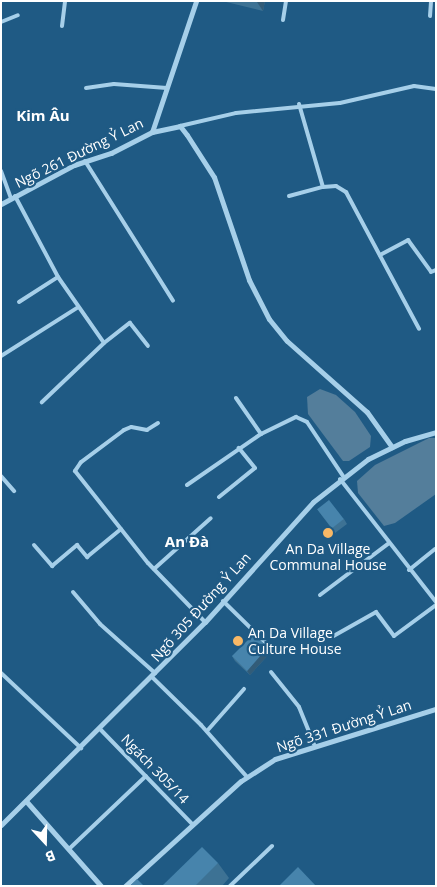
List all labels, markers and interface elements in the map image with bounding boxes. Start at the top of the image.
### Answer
district label: Kim Âu [16,107,70,125]
street label: Ngõ 261 Đường Ỷ Lan [12,115,146,191]
marker: An Da Village Communal House [322,527,334,539]
district label: An Đà [165,533,209,551]
place label: An Da Village Communal House [269,541,387,574]
street label: Ngõ 305 Đường Ỷ Lan [148,549,254,665]
place label: An Da Village Culture House [248,625,342,658]
marker: An Da Village Culture House [232,635,244,647]
street label: Ngõ 331 Đường Ỷ Lan [274,696,414,756]
street label: Ngách 305/14 [118,731,192,807]
north arrow [20,817,70,867]
text: B [43,846,58,867]

